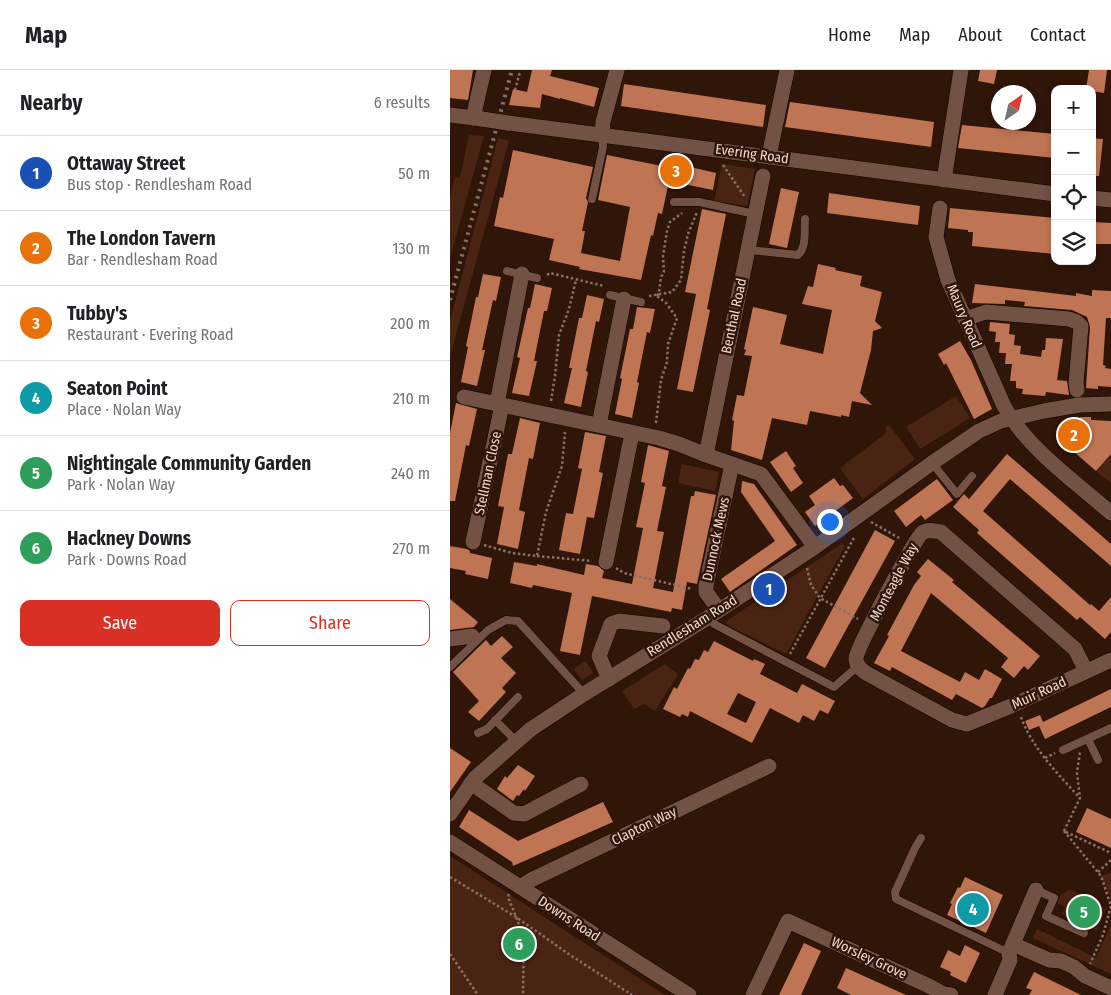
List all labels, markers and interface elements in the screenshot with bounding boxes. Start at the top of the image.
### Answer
text: Map [25,21,67,49]
text: Home [828,24,871,46]
text: Map [899,24,930,46]
text: About [958,24,1002,46]
text: Contact [1030,24,1086,46]
north arrow [991,85,1036,130]
map controls [1051,85,1096,265]
button: + [1051,85,1096,130]
text: Nearby [20,90,82,116]
text: 6 results [374,93,430,112]
button: − [1051,130,1096,175]
street label: Evering Road [714,140,790,168]
text: Ottaway Street [67,152,185,175]
pin: 3 [660,152,692,190]
text: 1 [33,164,39,183]
text: 50 m [398,164,430,183]
text: Bus stop · Rendlesham Road [67,175,252,194]
button: locate [1051,175,1096,220]
button: layers [1051,220,1096,265]
text: The London Tavern [67,227,216,250]
text: 2 [32,239,40,258]
text: 130 m [392,239,430,258]
text: Bar · Rendlesham Road [67,250,218,269]
street label: Benthal Road [718,277,750,355]
street label: Maury Road [943,282,985,350]
text: Tubby's [67,302,127,325]
text: 3 [32,314,40,333]
text: 200 m [390,314,430,333]
text: Restaurant · Evering Road [67,325,234,344]
text: Seaton Point [67,377,168,400]
text: 4 [32,389,40,408]
text: 210 m [393,389,430,408]
text: Place · Nolan Way [67,400,181,419]
pin: 2 [1058,416,1090,454]
street label: Stellman Close [471,430,505,516]
text: Nightingale Community Garden [67,452,311,475]
text: 5 [32,464,40,483]
text: 240 m [391,464,430,483]
text: Park · Nolan Way [67,475,175,494]
street label: Dunnock Mews [699,495,733,583]
your location [817,509,843,535]
text: Hackney Downs [67,527,191,550]
text: 6 [32,539,40,558]
text: 270 m [392,539,430,558]
street label: Monteagle Way [866,539,922,624]
text: Park · Downs Road [67,550,187,569]
pin: 1 [753,570,785,608]
street label: Rendlesham Road [644,591,740,661]
button: Save [20,600,220,646]
button: Share [230,600,430,646]
street label: Muir Road [1009,673,1069,713]
street label: Clapton Way [609,803,680,849]
pin: 4 [957,890,989,928]
street label: Downs Road [535,893,603,945]
pin: 5 [1068,893,1100,931]
pin: 6 [503,925,535,963]
street label: Worsley Grove [829,933,910,983]

